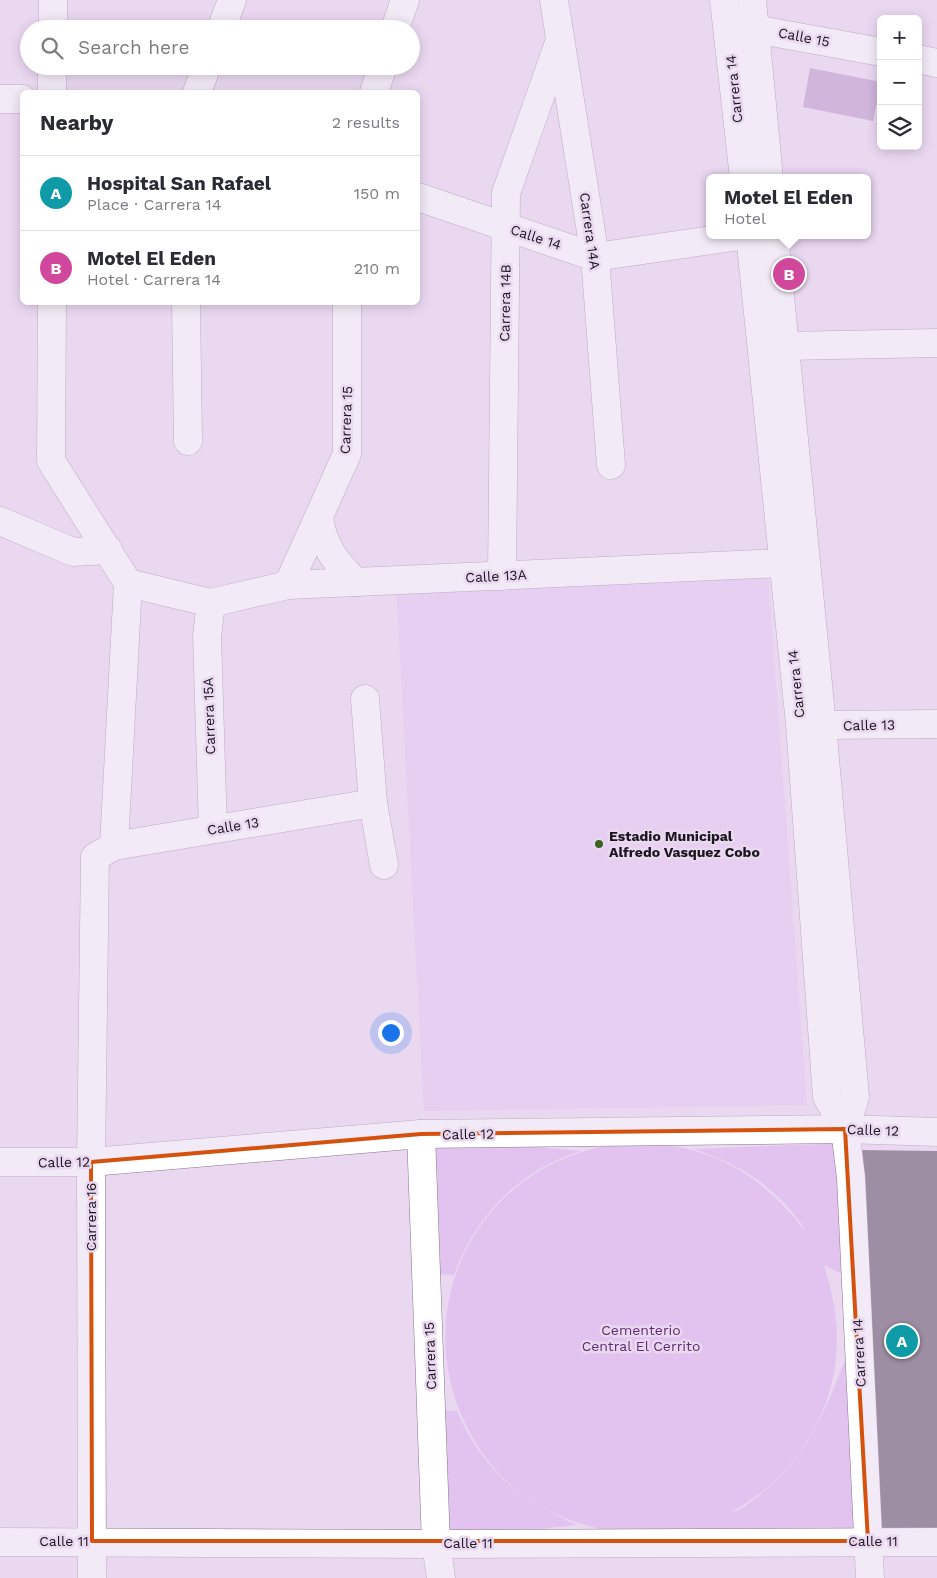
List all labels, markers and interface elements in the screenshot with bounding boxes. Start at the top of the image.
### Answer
map controls [877,15,922,150]
button: + [877,15,922,60]
search box [20,20,420,75]
street label: Calle 15 [777,24,831,50]
icon: search [38,34,66,62]
text: Search here [78,36,189,59]
street label: Carrera 14 [722,54,746,124]
button: − [877,60,922,105]
button: layers [877,105,922,150]
text: Nearby [40,110,113,135]
text: 2 results [332,113,400,132]
text: Hospital San Rafael [87,172,271,195]
popup [706,174,871,239]
text: A [51,184,61,203]
text: 150 m [354,184,400,203]
text: Motel El Eden [724,186,853,209]
street label: Carrera 14A [577,191,603,271]
text: Place · Carrera 14 [87,195,222,214]
text: Hotel [724,209,766,228]
street label: Calle 14 [508,221,564,253]
text: Motel El Eden [87,247,216,270]
pin: B [773,255,805,293]
text: B [51,259,61,278]
text: 210 m [354,259,400,278]
street label: Carrera 14B [496,264,514,342]
text: Hotel · Carrera 14 [87,270,221,289]
street label: Carrera 15 [337,386,355,454]
street label: Calle 13A [465,566,527,586]
street label: Carrera 14 [784,649,808,719]
street label: Carrera 15A [200,677,218,755]
street label: Calle 13 [843,717,895,733]
street label: Calle 13 [206,814,260,838]
place label: Estadio Municipal Alfredo Vasquez Cobo [609,828,760,860]
marker: Estadio Municipal Alfredo Vasquez Cobo [593,838,605,850]
your location [378,1020,404,1046]
street label: Calle 12 [847,1121,899,1139]
street label: Calle 12 [442,1126,494,1142]
street label: Calle 12 [38,1154,90,1170]
street label: Carrera 16 [83,1183,99,1251]
street label: Carrera 14 [849,1318,869,1388]
street label: Carrera 15 [421,1322,439,1390]
park label: Cementerio Central El Cerrito [582,1322,700,1354]
pin: A [886,1322,918,1360]
street label: Calle 11 [39,1533,89,1549]
street label: Calle 11 [848,1533,898,1549]
street label: Calle 11 [443,1535,493,1551]

